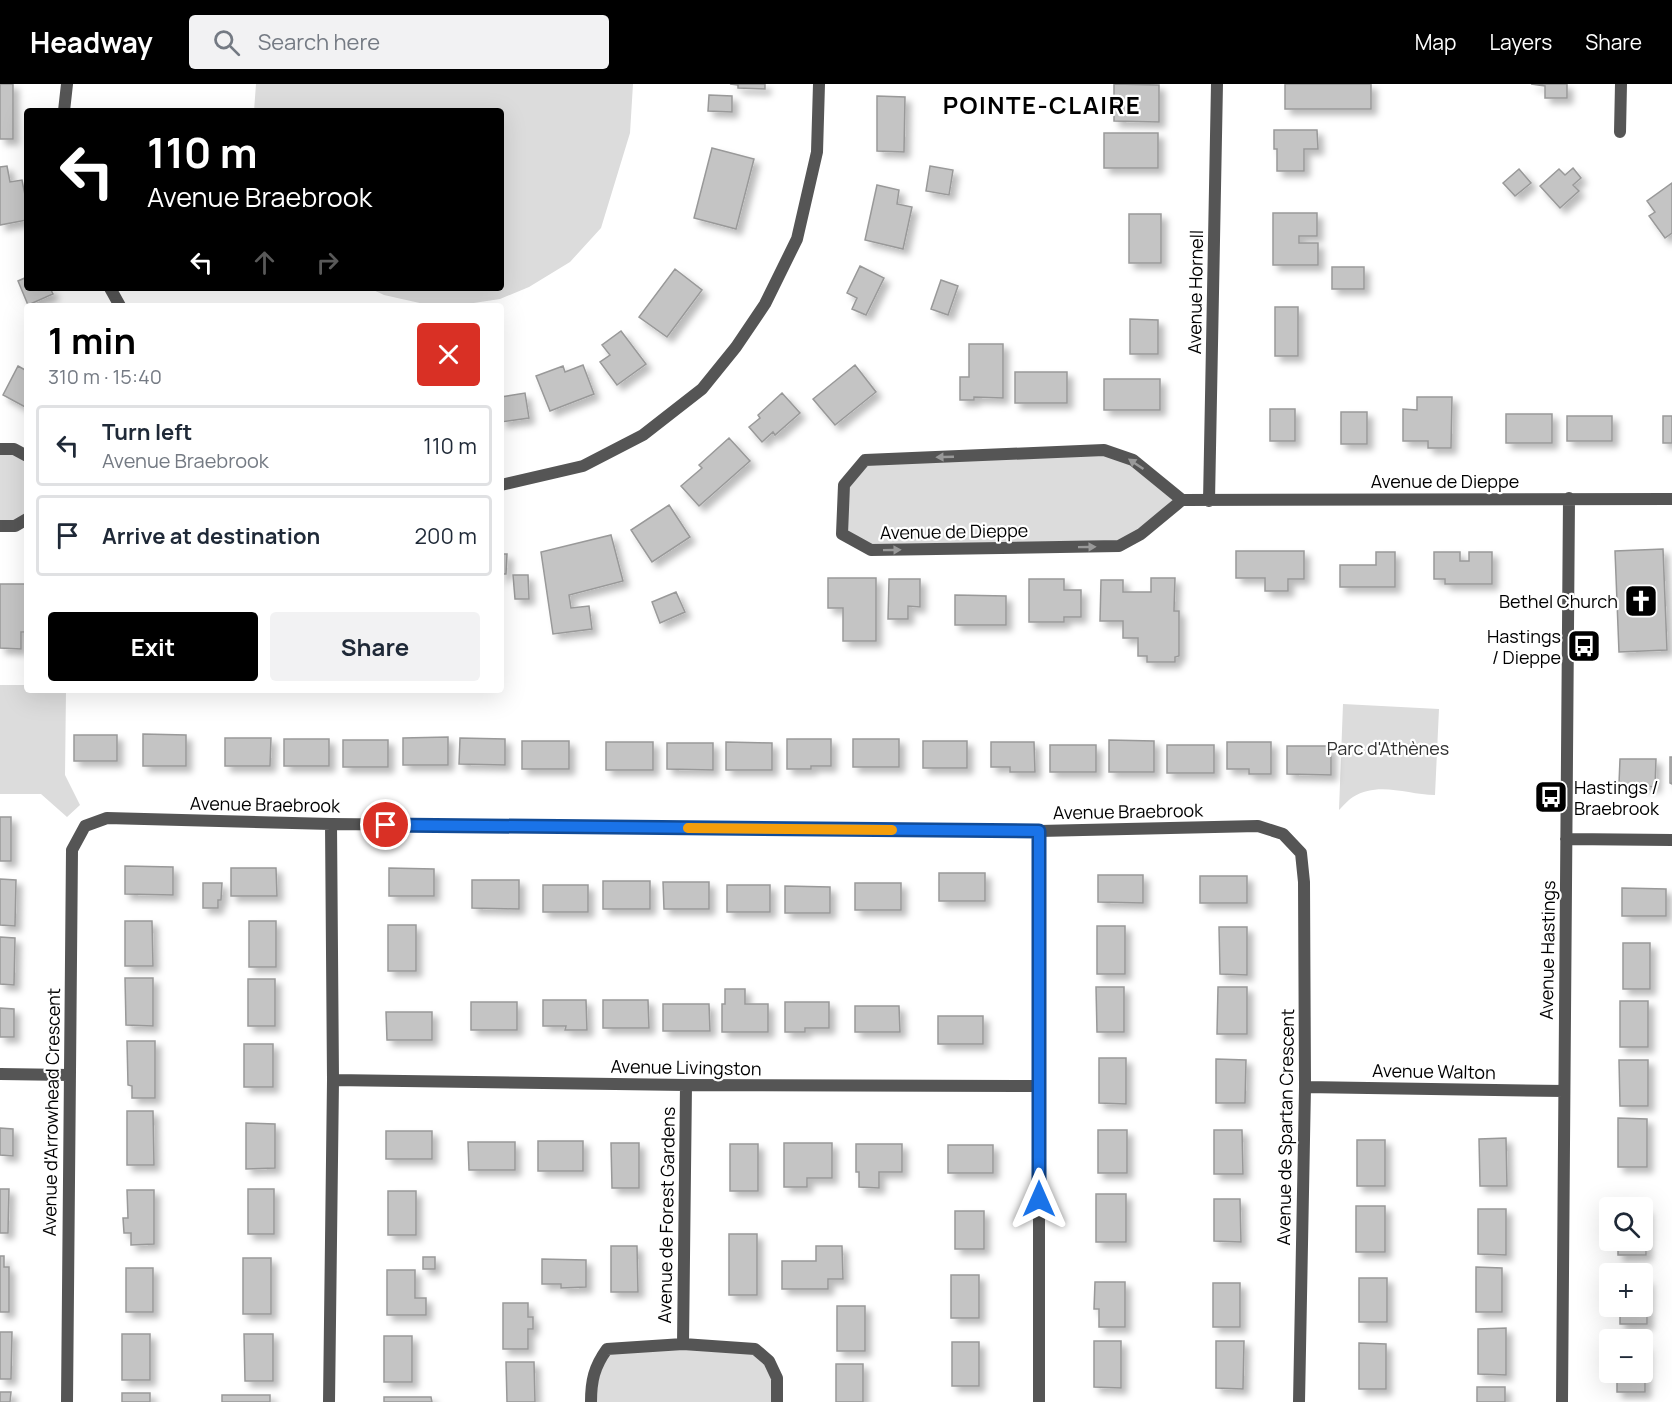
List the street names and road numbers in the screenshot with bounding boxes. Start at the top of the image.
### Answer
street label: Avenue Hornell [1182,230,1208,354]
street label: Avenue de Dieppe [1371,469,1519,493]
street label: Avenue de Dieppe [880,518,1028,544]
street label: Avenue Braebrook [190,791,341,817]
street label: Avenue Braebrook [1053,798,1204,824]
street label: Avenue Hastings [1534,880,1560,1020]
street label: Avenue d'Arrowhead Crescent [37,988,65,1236]
street label: Avenue de Spartan Crescent [1271,1008,1299,1246]
street label: Avenue Livingston [610,1054,762,1080]
street label: Avenue Walton [1372,1058,1496,1084]
street label: Avenue de Forest Gardens [652,1107,680,1323]

